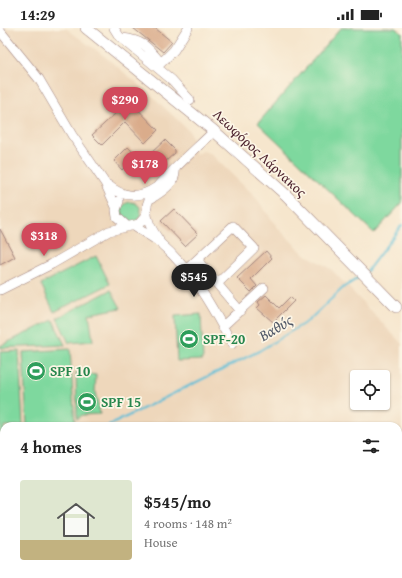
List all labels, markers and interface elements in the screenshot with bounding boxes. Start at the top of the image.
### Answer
text: 14:29 [20,4,55,25]
pin: $290 [101,87,149,121]
text: $290 [112,90,138,109]
street label: Λεωφόρος Λάρνακος [209,104,311,202]
pin: $178 [121,151,169,185]
text: $178 [132,154,158,173]
pin: $318 [20,223,68,257]
text: $318 [31,226,57,245]
pin: $545 [170,264,218,298]
text: $545 [181,267,207,286]
water label: Βαθύς [254,309,297,346]
sports icon: SPF-20 [178,328,200,350]
place label: SPF-20 [203,329,245,349]
sports icon: SPF 10 [25,360,47,382]
place label: SPF 10 [50,361,90,381]
map controls [350,370,390,410]
button: locate [350,370,390,410]
sports icon: SPF 15 [76,391,98,413]
place label: SPF 15 [101,392,141,412]
text: 4 homes [20,434,82,459]
icon: filters [360,435,382,457]
text: $545/mo [144,489,211,514]
icon: home [52,496,100,544]
text: 4 rooms · 148 m² [144,514,232,533]
text: House [144,533,178,552]

